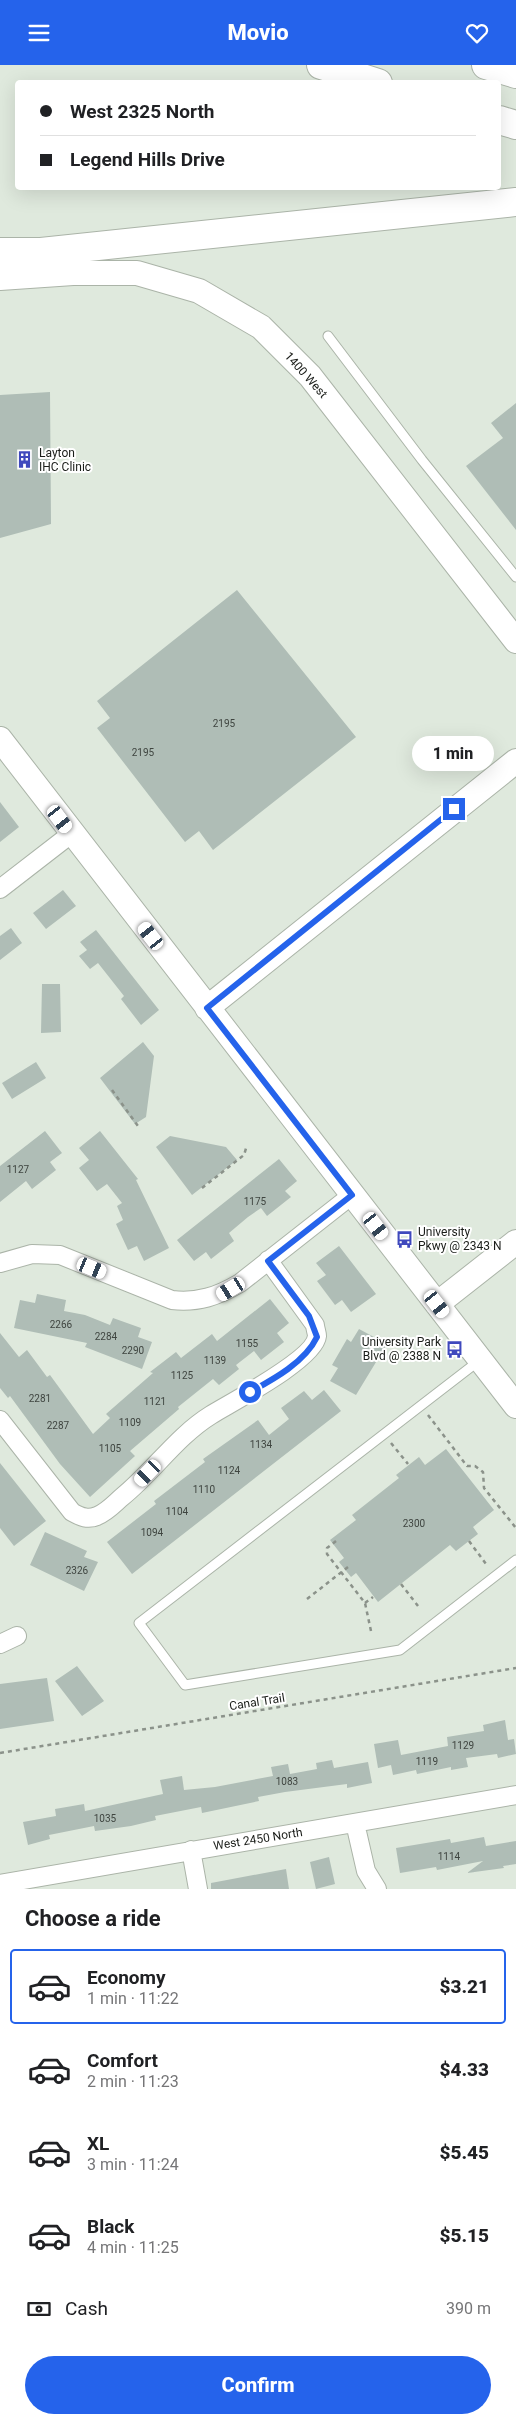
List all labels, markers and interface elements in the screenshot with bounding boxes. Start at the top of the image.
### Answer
icon: menu [25,19,53,47]
icon: heart [463,19,491,47]
text: Movio [227,20,289,45]
text: West 2325 North [70,100,214,123]
text: Legend Hills Drive [70,148,225,171]
street label: 1400 West [282,349,330,401]
place label: Layton IHC Clinic [39,446,91,474]
building icon: Layton IHC Clinic [15,450,35,470]
house number: 2195 [213,718,236,729]
callout: 1 min [413,737,495,771]
text: 1 min [433,744,473,763]
house number: 2195 [132,747,155,758]
route end [443,798,465,820]
car [44,803,75,835]
car [135,920,166,952]
house number: 1127 [7,1164,30,1175]
house number: 1175 [244,1196,267,1207]
car [360,1210,391,1242]
place label: University Pkwy @ 2343 N [418,1225,502,1253]
bus stop icon: University Pkwy @ 2343 N [394,1229,414,1249]
car [75,1255,108,1281]
car [214,1275,247,1303]
car [421,1288,452,1320]
house number: 2266 [50,1319,73,1330]
house number: 2284 [95,1331,118,1342]
place label: University Park Blvd @ 2388 N [362,1335,442,1363]
house number: 1155 [236,1338,259,1349]
bus stop icon: University Park Blvd @ 2388 N [445,1339,465,1359]
house number: 2290 [122,1345,145,1356]
house number: 1139 [204,1355,226,1366]
house number: 1125 [171,1370,194,1381]
route start [239,1381,261,1403]
house number: 2281 [29,1393,51,1404]
house number: 1121 [144,1396,166,1407]
house number: 1109 [119,1417,141,1428]
house number: 2287 [47,1420,70,1431]
house number: 1134 [250,1439,273,1450]
house number: 1105 [99,1443,122,1454]
car [132,1457,163,1489]
house number: 1124 [218,1465,241,1476]
house number: 1110 [193,1484,216,1495]
house number: 1104 [166,1506,189,1517]
house number: 2300 [403,1518,426,1529]
house number: 1094 [141,1527,164,1538]
house number: 2326 [66,1565,89,1576]
street label: Canal Trail [228,1691,286,1713]
house number: 1129 [452,1740,474,1751]
house number: 1119 [416,1756,438,1767]
house number: 1083 [276,1776,298,1787]
house number: 1035 [94,1813,117,1824]
street label: West 2450 North [212,1825,304,1853]
house number: 1114 [438,1851,461,1862]
text: Choose a ride [25,1906,161,1931]
icon: car [27,1964,72,2009]
text: Economy [87,1966,166,1989]
text: $3.21 [440,1975,489,1998]
text: 1 min · 11:22 [87,1989,179,2008]
icon: car [27,2047,72,2092]
text: Comfort [87,2049,158,2072]
text: $4.33 [440,2058,489,2081]
text: 2 min · 11:23 [87,2072,179,2091]
icon: car [27,2130,72,2175]
text: XL [87,2132,109,2155]
text: $5.45 [440,2141,489,2164]
text: 3 min · 11:24 [87,2155,179,2174]
icon: car [27,2213,72,2258]
text: Black [87,2215,134,2238]
text: $5.15 [440,2224,489,2247]
text: 4 min · 11:25 [87,2238,179,2257]
icon: cash [25,2295,53,2323]
text: Cash [65,2297,108,2320]
text: 390 m [446,2299,491,2318]
button: Confirm [25,2356,491,2414]

